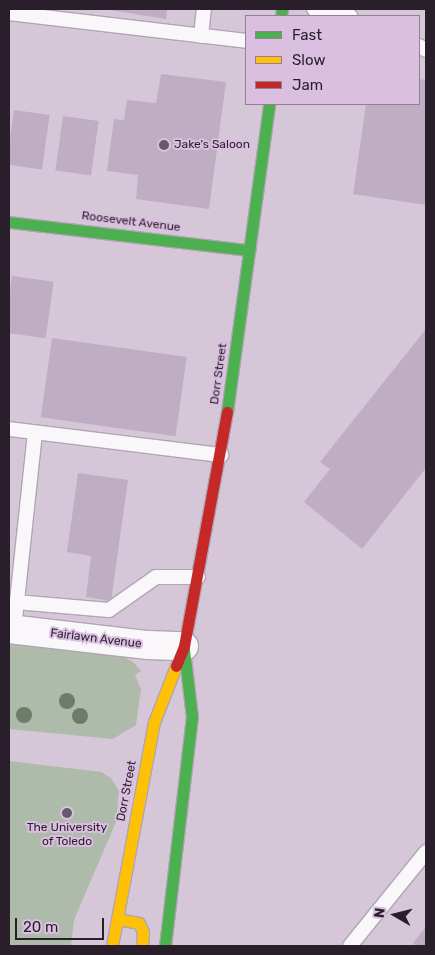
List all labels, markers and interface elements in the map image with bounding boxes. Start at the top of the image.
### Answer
legend [245,15,420,105]
text: Fast [292,26,322,44]
text: Slow [292,51,325,69]
text: Jam [292,76,323,94]
place label: Jake's Saloon [174,138,250,152]
marker: Jake's Saloon [158,139,170,151]
street label: Roosevelt Avenue [81,209,181,235]
street label: Dorr Street [208,342,230,406]
street label: Fairlawn Avenue [49,626,143,652]
street label: Dorr Street [114,759,140,823]
marker: The University of Toledo [61,807,73,819]
place label: The University of Toledo [27,821,107,849]
north arrow [370,890,420,940]
text: N [371,907,389,919]
scale bar [18,908,106,940]
text: 20 m [23,918,58,936]

